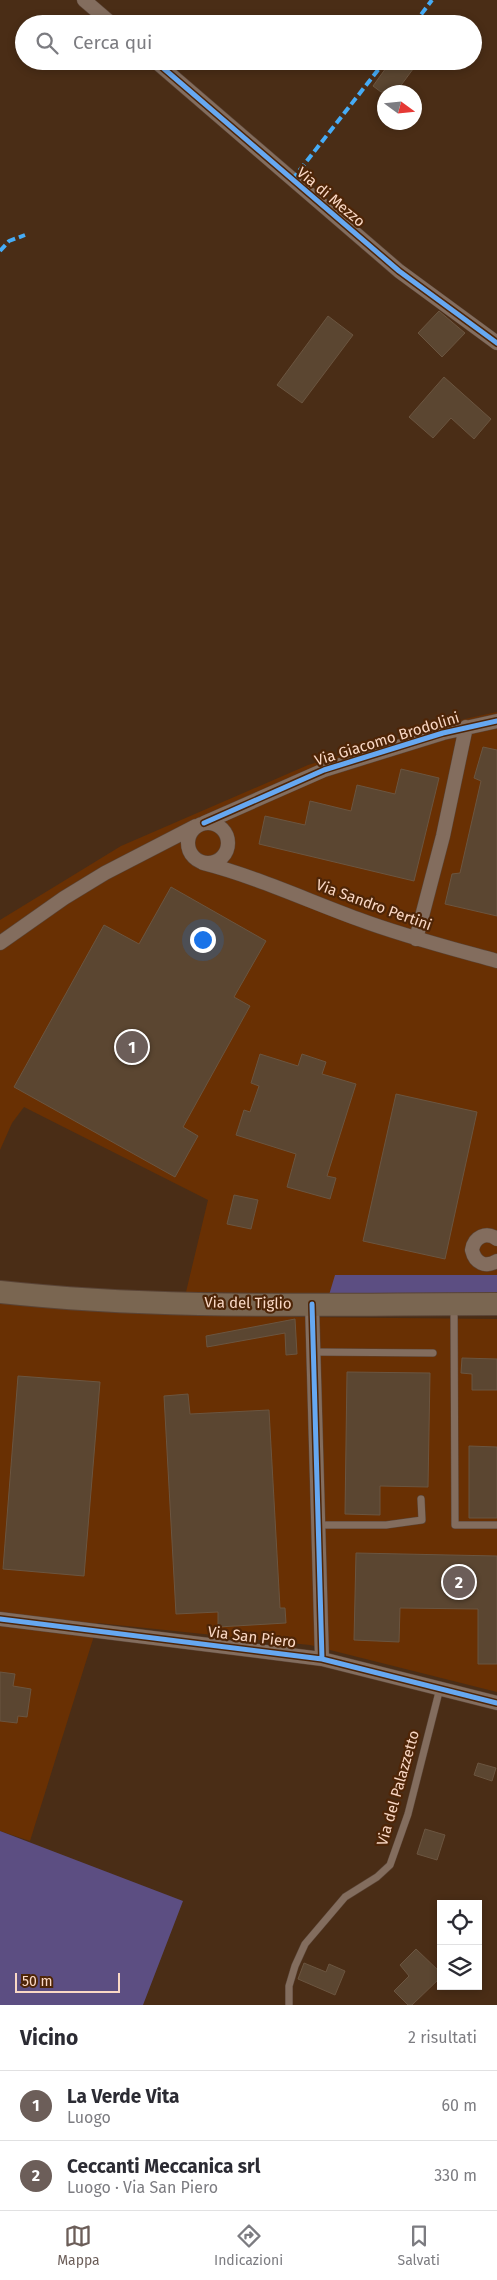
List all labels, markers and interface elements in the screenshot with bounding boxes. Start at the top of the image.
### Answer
search box [15,15,482,70]
icon: search [33,29,61,57]
text: Cerca qui [73,31,152,54]
north arrow [377,85,422,130]
street label: Via di Mezzo [293,163,369,231]
street label: Via Giacomo Brodolini [312,708,462,770]
street label: Via Sandro Pertini [314,876,434,934]
your location [190,927,216,953]
pin: 1 [116,1028,148,1066]
street label: Via del Tiglio [204,1293,292,1313]
pin: 2 [443,1563,475,1601]
street label: Via San Piero [207,1623,297,1651]
street label: Via del Palazzetto [373,1728,423,1848]
map controls [437,1900,482,1990]
button: locate [437,1900,482,1945]
button: layers [437,1945,482,1990]
scale bar [15,1970,120,1993]
text: 50 m [22,1973,53,1990]
text: Vicino [20,2025,78,2051]
text: 2 risultati [408,2028,477,2047]
text: La Verde Vita [67,2085,179,2108]
text: 1 [32,2096,40,2115]
text: 60 m [442,2096,477,2115]
text: Luogo [67,2108,111,2127]
text: Ceccanti Meccanica srl [67,2155,260,2178]
text: 2 [32,2166,40,2185]
text: 330 m [434,2166,477,2185]
text: Luogo · Via San Piero [67,2178,218,2197]
tab: Mappa [57,2222,100,2269]
tab: Indicazioni [214,2222,283,2269]
tab: Salvati [398,2222,440,2269]

